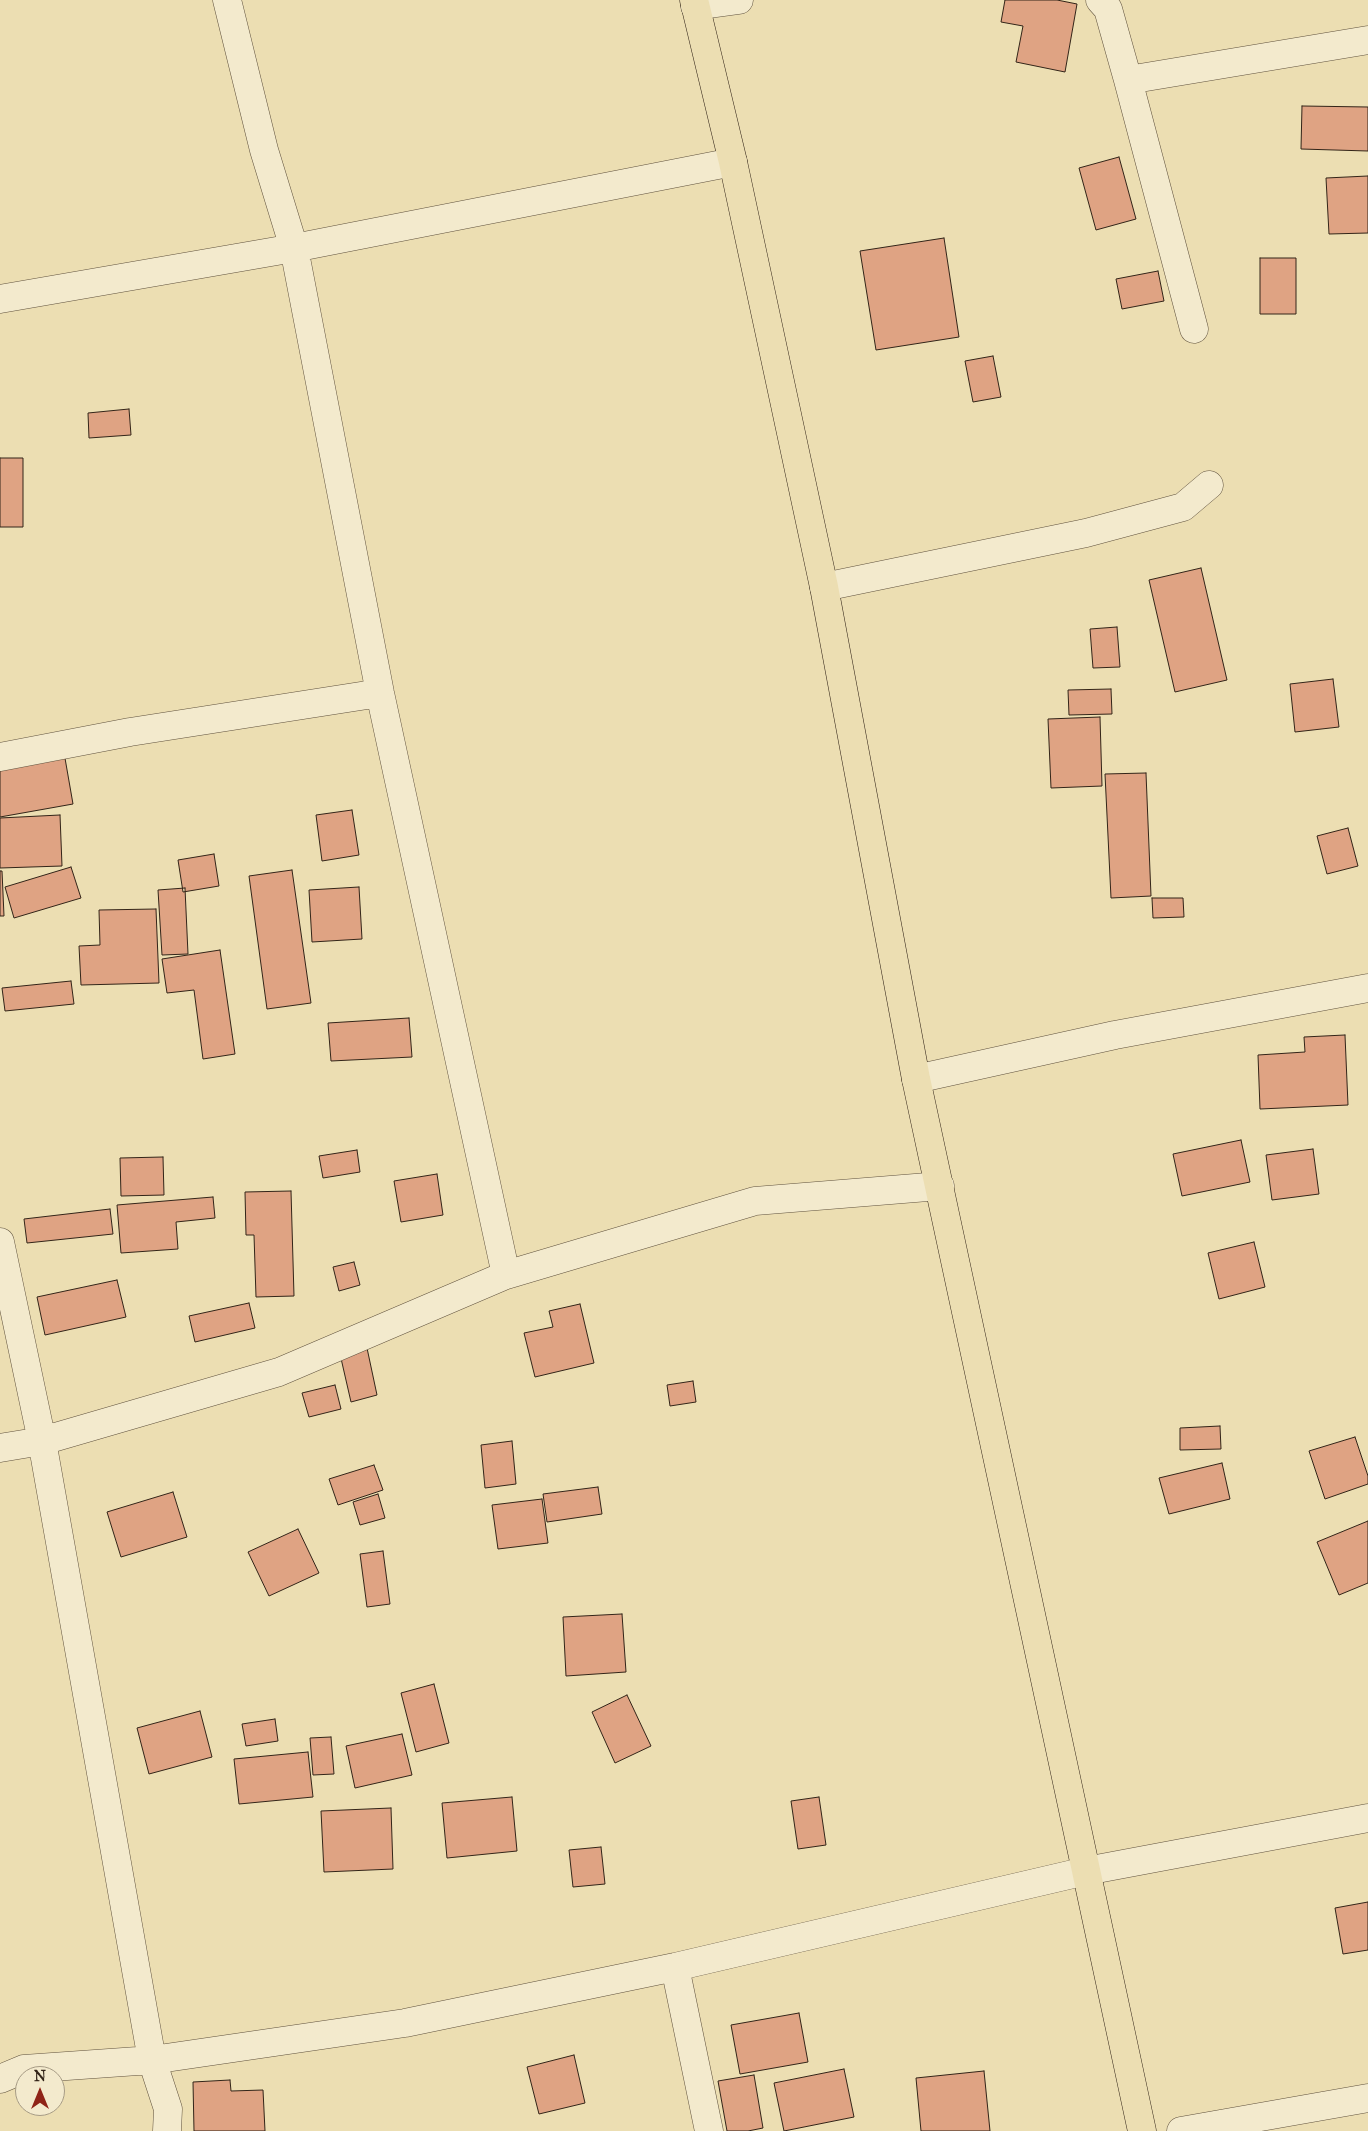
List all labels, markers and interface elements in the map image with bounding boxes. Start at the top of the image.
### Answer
north arrow [15,2066,65,2116]
text: N [34,2068,46,2085]

